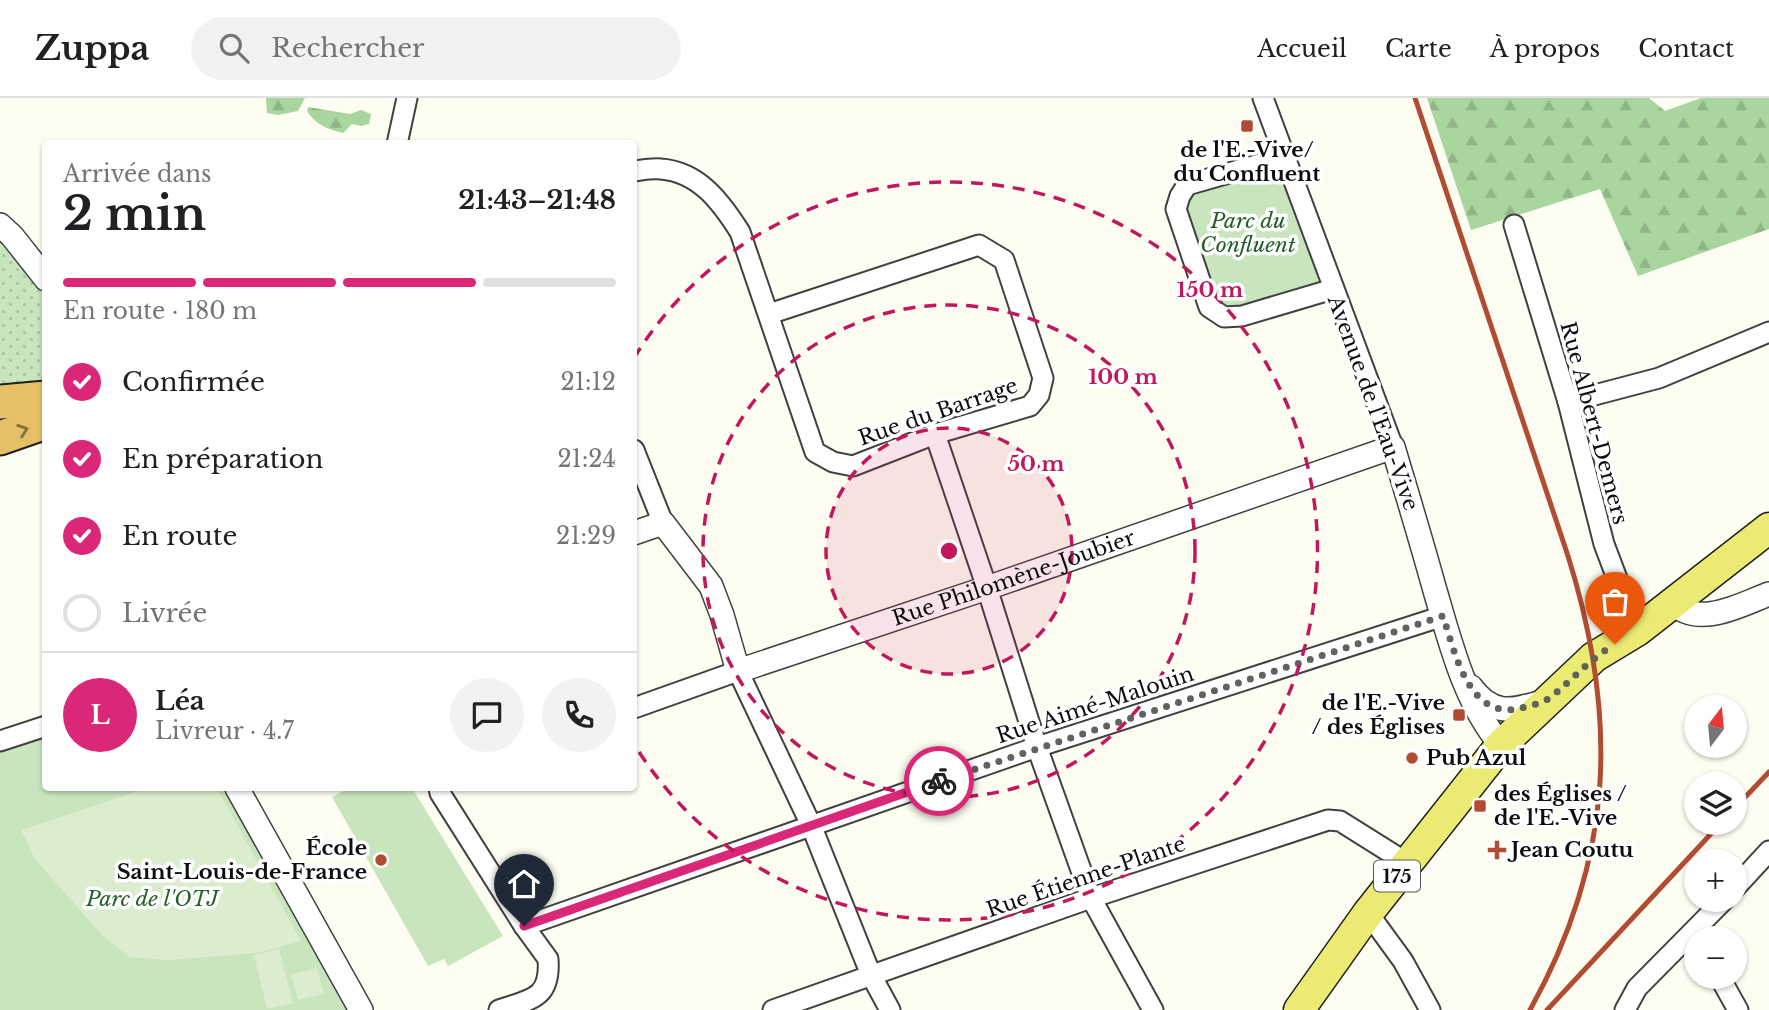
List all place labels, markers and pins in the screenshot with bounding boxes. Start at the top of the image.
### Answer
marker: de l'E.-Vive/ du Confluent [1239,118,1255,134]
place label: de l'E.-Vive/ du Confluent [1174,137,1320,187]
centre of rings [937,539,961,563]
pin [1585,572,1645,644]
place label: de l'E.-Vive / des Églises [1311,690,1445,740]
marker: de l'E.-Vive / des Églises [1451,707,1467,723]
place label: Pub Azul [1426,745,1527,771]
marker: Pub Azul [1404,750,1420,766]
place label: des Églises / de l'E.-Vive [1494,781,1627,831]
marker: des Églises / de l'E.-Vive [1472,798,1488,814]
place label: École Saint-Louis-de-France [117,835,367,885]
place label: Jean Coutu [1507,837,1633,863]
marker: Jean Coutu [1489,842,1505,858]
marker: École Saint-Louis-de-France [373,852,389,868]
pin [494,854,554,926]

